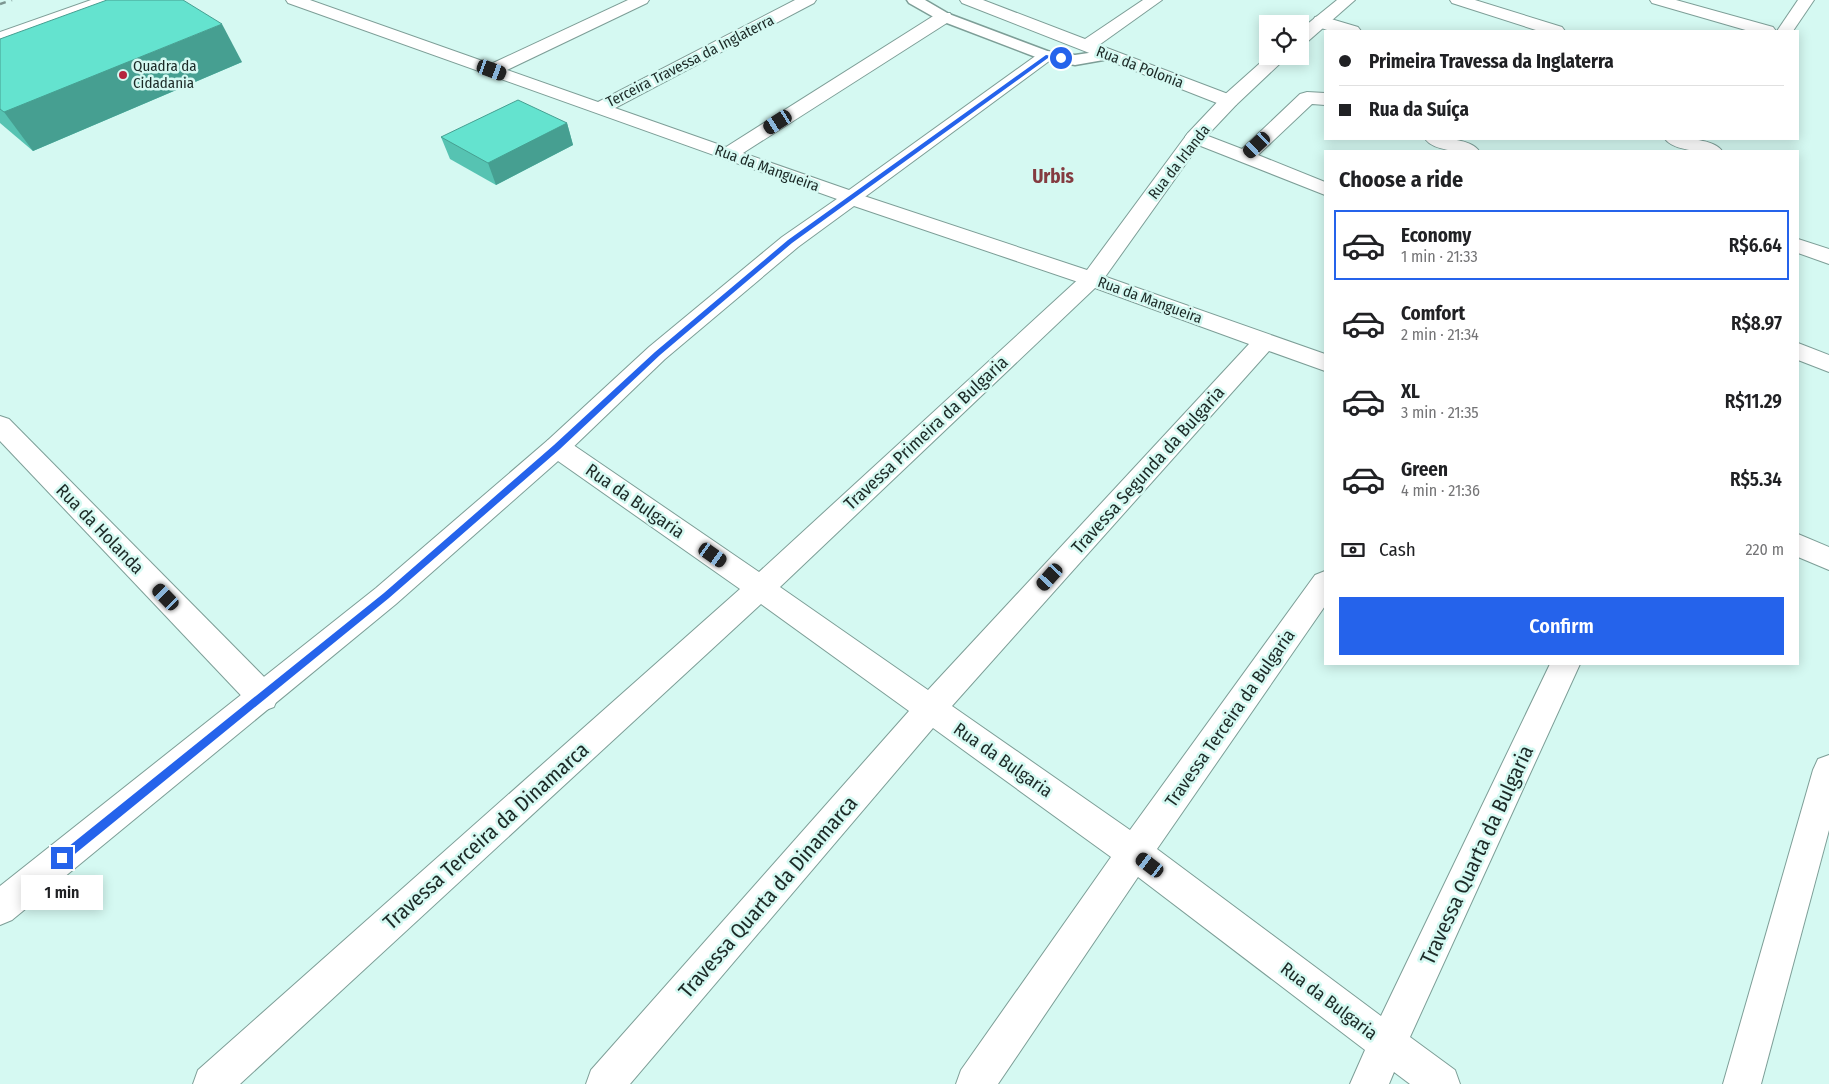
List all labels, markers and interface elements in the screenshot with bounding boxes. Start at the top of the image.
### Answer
street label: Terceira Travessa da Inglaterra [603,11,777,111]
map controls [1259,15,1309,65]
button: locate [1259,15,1309,65]
street label: Rua da Polonia [1094,42,1186,92]
route start [1050,47,1072,69]
text: Primeira Travessa da Inglaterra [1369,50,1614,73]
place label: Quadra da Cidadania [133,57,197,92]
car [475,58,508,82]
marker: Quadra da Cidadania [117,69,129,81]
text: Rua da Suíça [1369,98,1469,121]
car [761,108,794,136]
street label: Rua da Irlanda [1144,121,1214,203]
car [1240,129,1273,161]
street label: Rua da Mangueira [712,141,822,195]
district label: Urbis [1032,165,1075,188]
text: Choose a ride [1339,166,1463,193]
icon: car [1341,223,1386,268]
text: Economy [1401,224,1471,247]
text: R$6.64 [1729,234,1782,257]
text: 1 min · 21:33 [1401,247,1478,266]
street label: Rua da Mangueira [1095,273,1205,327]
icon: car [1341,301,1386,346]
text: Comfort [1401,302,1465,325]
text: R$8.97 [1731,312,1782,335]
text: 2 min · 21:34 [1401,325,1479,344]
street label: Travessa Primeira da Bulgaria [839,351,1013,515]
icon: car [1341,379,1386,424]
text: XL [1401,380,1420,403]
street label: Travessa Segunda da Bulgaria [1067,382,1229,558]
text: R$11.29 [1725,390,1782,413]
text: 3 min · 21:35 [1401,403,1479,422]
icon: car [1341,457,1386,502]
text: Green [1401,458,1448,481]
street label: Rua da Bulgaria [581,459,689,543]
text: R$5.34 [1730,468,1782,491]
street label: Rua da Holanda [52,479,149,579]
text: 4 min · 21:36 [1401,481,1480,500]
icon: cash [1339,536,1367,564]
text: Cash [1379,538,1416,561]
car [696,540,729,570]
text: 220 m [1745,540,1784,559]
car [1034,561,1065,593]
car [150,581,181,613]
button: Confirm [1339,597,1784,655]
street label: Travessa Terceira da Bulgaria [1160,625,1300,811]
street label: Rua da Bulgaria [949,718,1057,802]
street label: Travessa Terceira da Dinamarca [378,737,594,935]
street label: Travessa Quarta da Bulgaria [1415,741,1539,969]
street label: Travessa Quarta da Dinamarca [673,791,863,1003]
route end [51,847,73,869]
car [1133,850,1166,880]
callout: 1 min [21,876,103,910]
text: 1 min [45,883,79,902]
street label: Rua da Bulgaria [1276,957,1382,1045]

